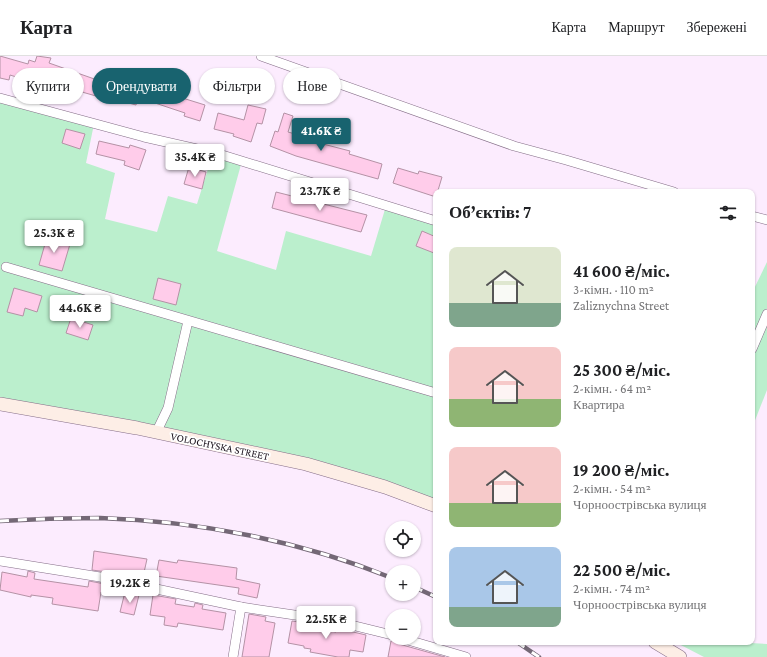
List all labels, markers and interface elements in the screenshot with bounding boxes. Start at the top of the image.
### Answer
text: Карта [20,17,72,38]
text: Карта [551,19,586,35]
text: Маршрут [608,19,665,35]
text: Збережені [687,19,747,35]
chip: Купити [12,68,84,104]
chip: Орендувати [92,68,191,104]
chip: Фільтри [199,68,275,104]
chip: Нове [283,68,341,104]
pin: 41.6K ₴ [284,118,358,152]
text: 41.6K ₴ [301,123,341,138]
pin: 35.4K ₴ [158,144,232,178]
text: 35.4K ₴ [174,149,216,164]
pin: 23.7K ₴ [283,178,357,212]
text: 23.7K ₴ [300,183,340,198]
icon: filters [717,202,739,224]
text: Об’єктів: 7 [449,203,531,222]
pin: 25.3K ₴ [17,220,91,254]
text: 25.3K ₴ [34,225,74,240]
text: 41 600 ₴/міс. [573,262,670,281]
icon: home [481,263,529,311]
text: 3-кімн. · 110 m² [573,282,654,297]
pin: 44.6K ₴ [43,295,117,329]
text: Zaliznychna Street [573,298,669,313]
text: 44.6K ₴ [59,300,101,315]
text: 25 300 ₴/міс. [573,361,670,380]
icon: home [481,363,529,411]
text: 2-кімн. · 64 m² [573,381,651,396]
text: Квартира [573,397,625,412]
street label: VOLOCHYSKA STREET [170,430,270,462]
text: 19 200 ₴/міс. [573,461,669,480]
icon: home [481,463,529,511]
text: 2-кімн. · 54 m² [573,481,651,496]
text: Чорноострівська вулиця [573,497,707,512]
map controls [385,521,421,645]
button: locate [385,521,421,557]
text: 22 500 ₴/міс. [573,561,671,580]
icon: home [481,563,529,611]
button: + [385,565,421,601]
pin: 19.2K ₴ [93,570,167,604]
text: 19.2K ₴ [110,575,150,590]
text: 2-кімн. · 74 m² [573,581,650,596]
text: Чорноострівська вулиця [573,597,707,612]
pin: 22.5K ₴ [289,606,363,640]
button: − [385,609,421,645]
text: 22.5K ₴ [305,611,347,626]

